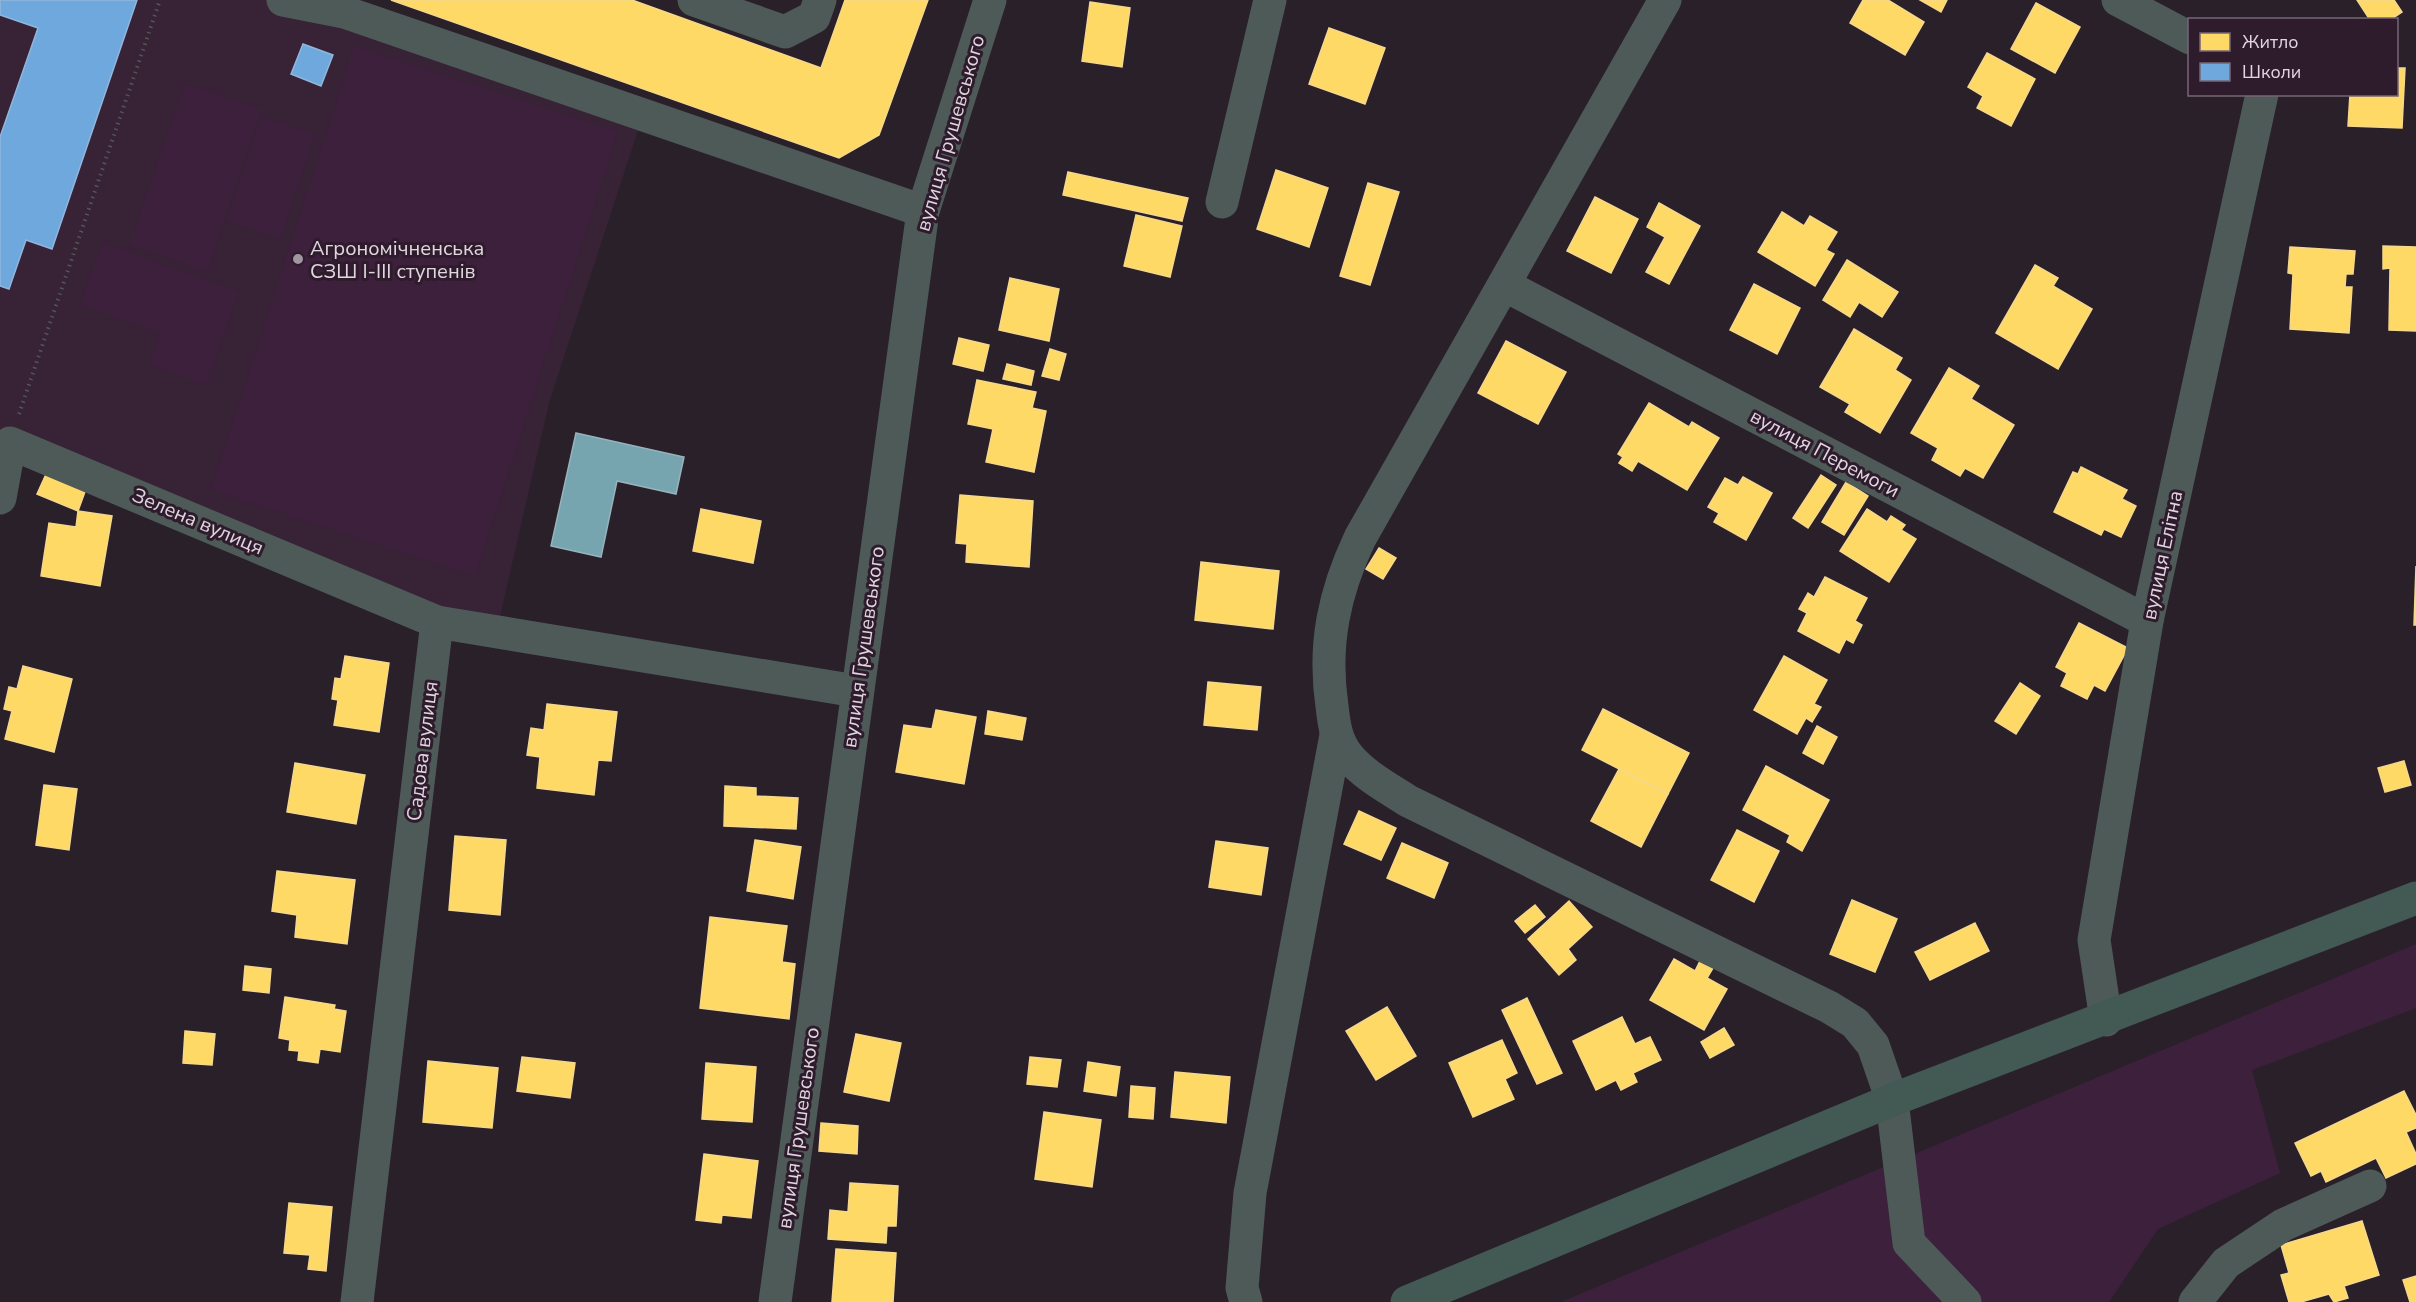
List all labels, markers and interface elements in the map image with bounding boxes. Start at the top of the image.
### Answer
legend [2188,18,2398,96]
text: Житло [2242,30,2298,54]
street label: вулиця Грушевського [910,32,991,234]
text: Школи [2242,60,2301,84]
place label: Агрономічненська СЗШ І-ІІІ ступенів [310,235,484,285]
marker: Агрономічненська СЗШ І-ІІІ ступенів [291,252,305,266]
street label: вулиця Перемоги [1745,403,1904,504]
street label: Зелена вулиця [128,482,268,561]
street label: вулиця Елітна [2136,488,2189,622]
street label: вулиця Грушевського [836,545,891,750]
street label: Садова вулиця [401,680,444,823]
street label: вулиця Грушевського [771,1026,826,1231]

